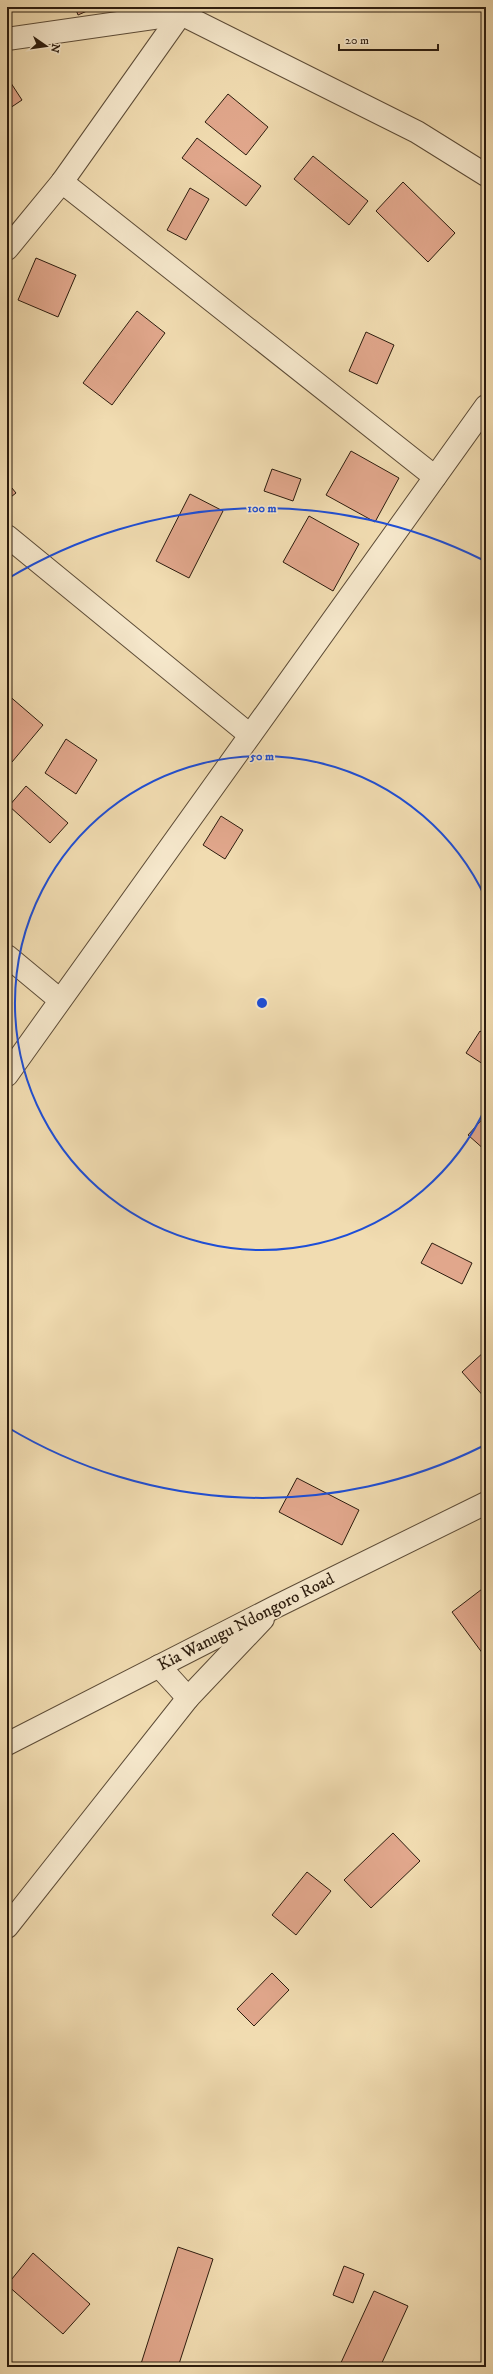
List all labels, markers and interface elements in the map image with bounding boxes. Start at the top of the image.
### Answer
north arrow [26,26,66,66]
scale bar [339,26,438,52]
text: 20 m [345,33,369,48]
text: N [47,42,63,54]
text: 100 m [248,501,276,516]
text: 50 m [249,749,274,764]
centre of rings [255,996,269,1010]
street label: Kia Wanugu Ndongoro Road [154,1568,338,1676]

